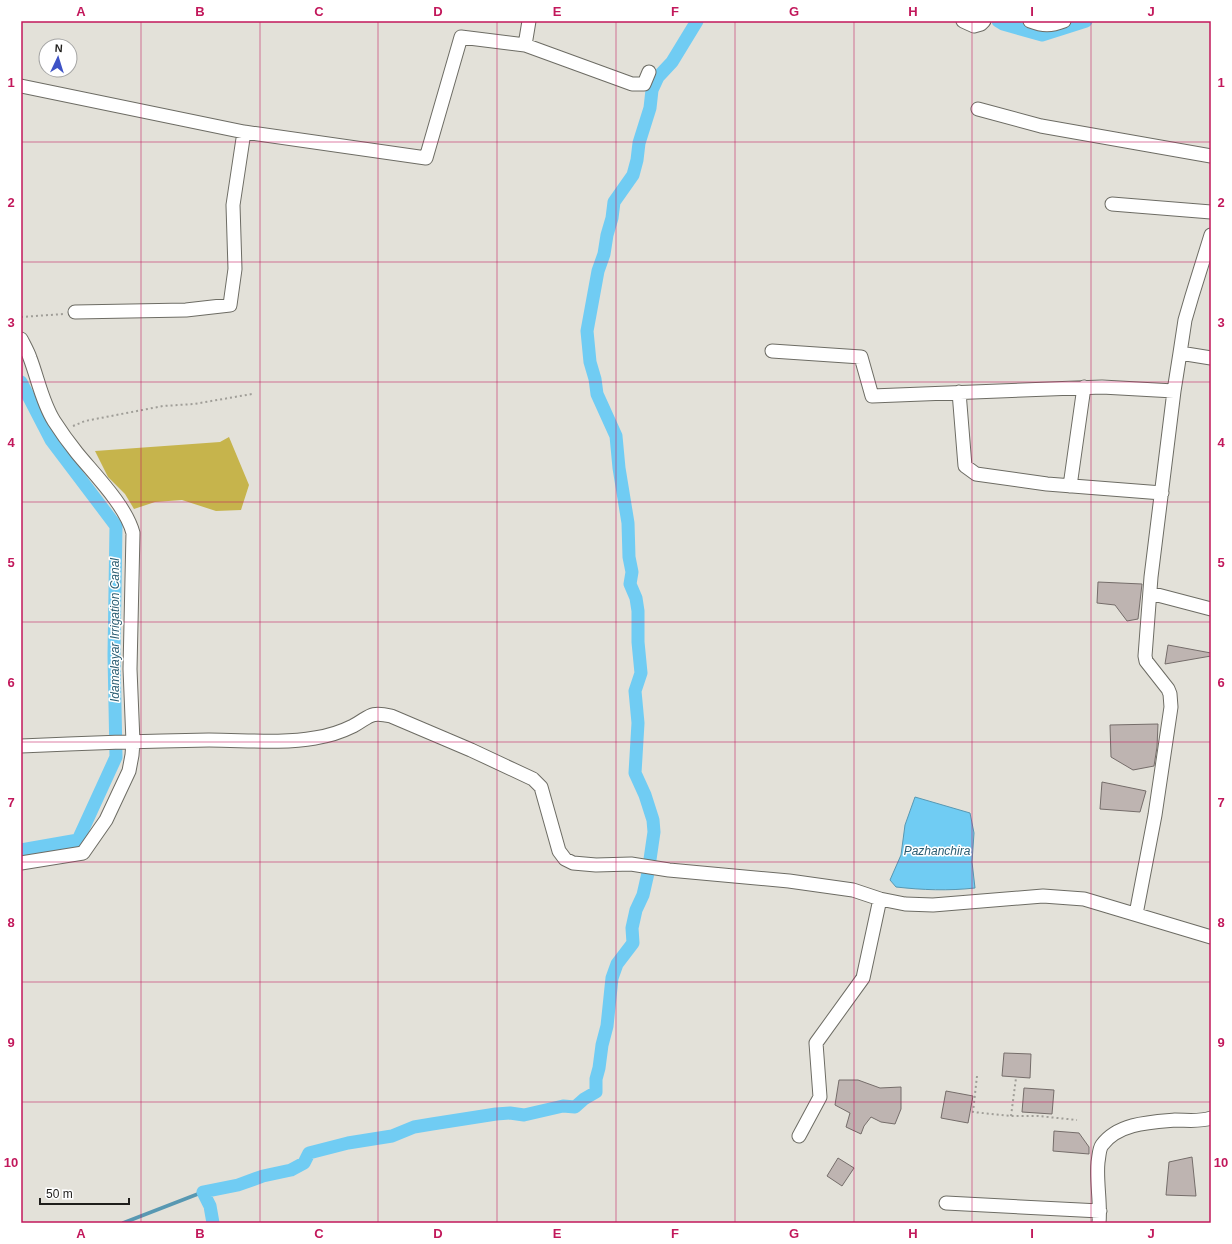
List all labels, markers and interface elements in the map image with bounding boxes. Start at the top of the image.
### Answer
text: A [76,4,86,19]
text: B [195,4,205,19]
text: C [314,4,324,19]
text: D [433,4,443,19]
text: E [553,4,562,19]
text: F [671,4,679,19]
text: G [789,4,799,19]
text: H [908,4,918,19]
text: I [1030,4,1034,19]
text: J [1147,4,1155,19]
north arrow [38,38,78,78]
text: N [54,42,63,54]
text: 1 [7,75,15,90]
text: 1 [1217,75,1225,90]
text: 2 [7,195,15,210]
text: 2 [1217,195,1225,210]
text: 3 [7,315,15,330]
text: 3 [1217,315,1225,330]
text: 4 [7,435,15,450]
text: 4 [1217,435,1225,450]
text: 5 [7,555,15,570]
text: 5 [1217,555,1225,570]
water label: Idamalayar Irrigation Canal [108,558,122,702]
text: 6 [7,675,15,690]
text: 6 [1217,675,1225,690]
text: 7 [7,795,15,810]
text: 7 [1217,795,1225,810]
water label: Pazhanchira [904,844,971,858]
text: 8 [7,915,15,930]
text: 8 [1217,915,1225,930]
text: 9 [7,1035,15,1050]
text: 9 [1217,1035,1225,1050]
text: 10 [4,1155,18,1170]
text: 10 [1214,1155,1228,1170]
scale bar [40,1180,129,1206]
text: 50 m [46,1187,73,1201]
text: A [76,1226,86,1241]
text: B [195,1226,205,1241]
text: C [314,1226,324,1241]
text: D [433,1226,443,1241]
text: E [553,1226,562,1241]
text: F [671,1226,679,1241]
text: G [789,1226,799,1241]
text: H [908,1226,918,1241]
text: I [1030,1226,1034,1241]
text: J [1147,1226,1155,1241]

